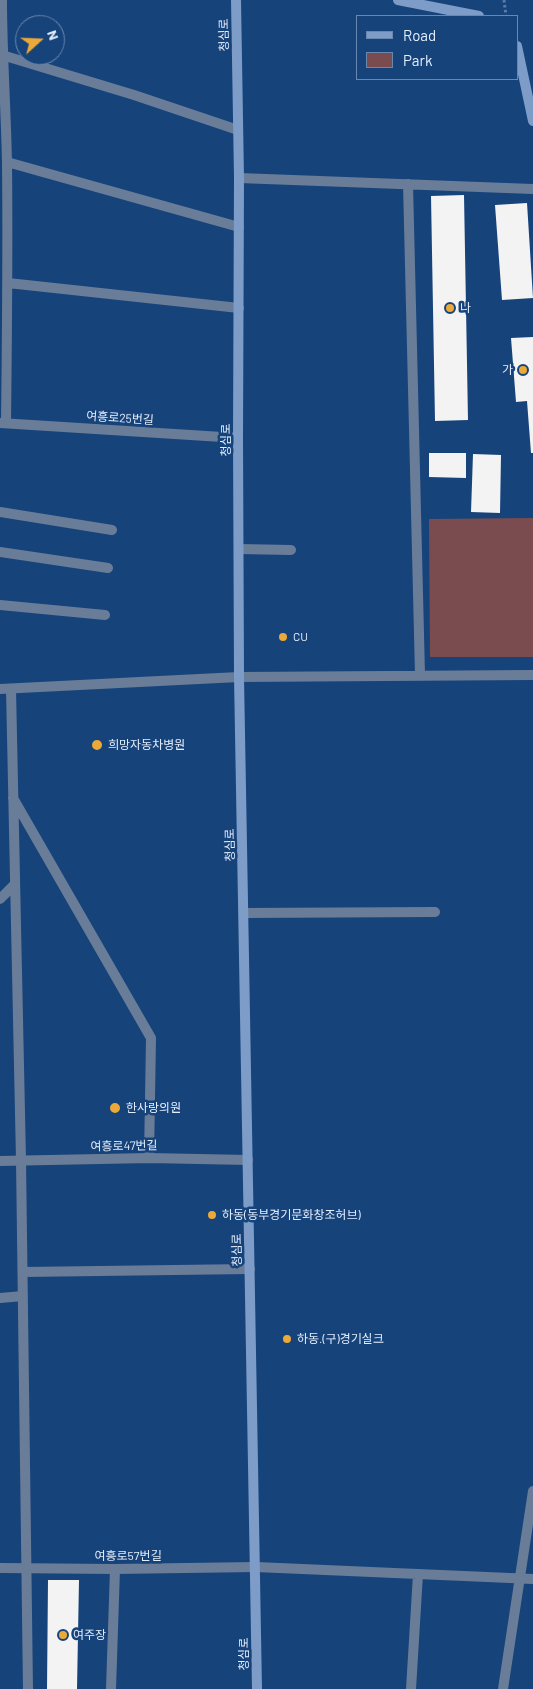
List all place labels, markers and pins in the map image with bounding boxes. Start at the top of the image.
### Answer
place label: 나 [460,301,471,315]
marker: 나 [444,302,456,314]
place label: 가 [502,363,513,377]
marker: 가 [517,364,529,376]
place label: CU [293,630,308,644]
marker: CU [277,631,289,643]
marker: 희망자동차병원 [90,738,104,752]
place label: 희망자동차병원 [108,738,185,752]
marker: 한사랑의원 [108,1101,122,1115]
place label: 한사랑의원 [126,1101,181,1115]
place label: 하동(동부경기문화창조허브) [222,1208,361,1222]
marker: 하동(동부경기문화창조허브) [206,1209,218,1221]
place label: 하동.(구)경기실크 [297,1332,384,1346]
marker: 하동.(구)경기실크 [281,1333,293,1345]
place label: 여주장 [73,1628,106,1642]
marker: 여주장 [57,1629,69,1641]

